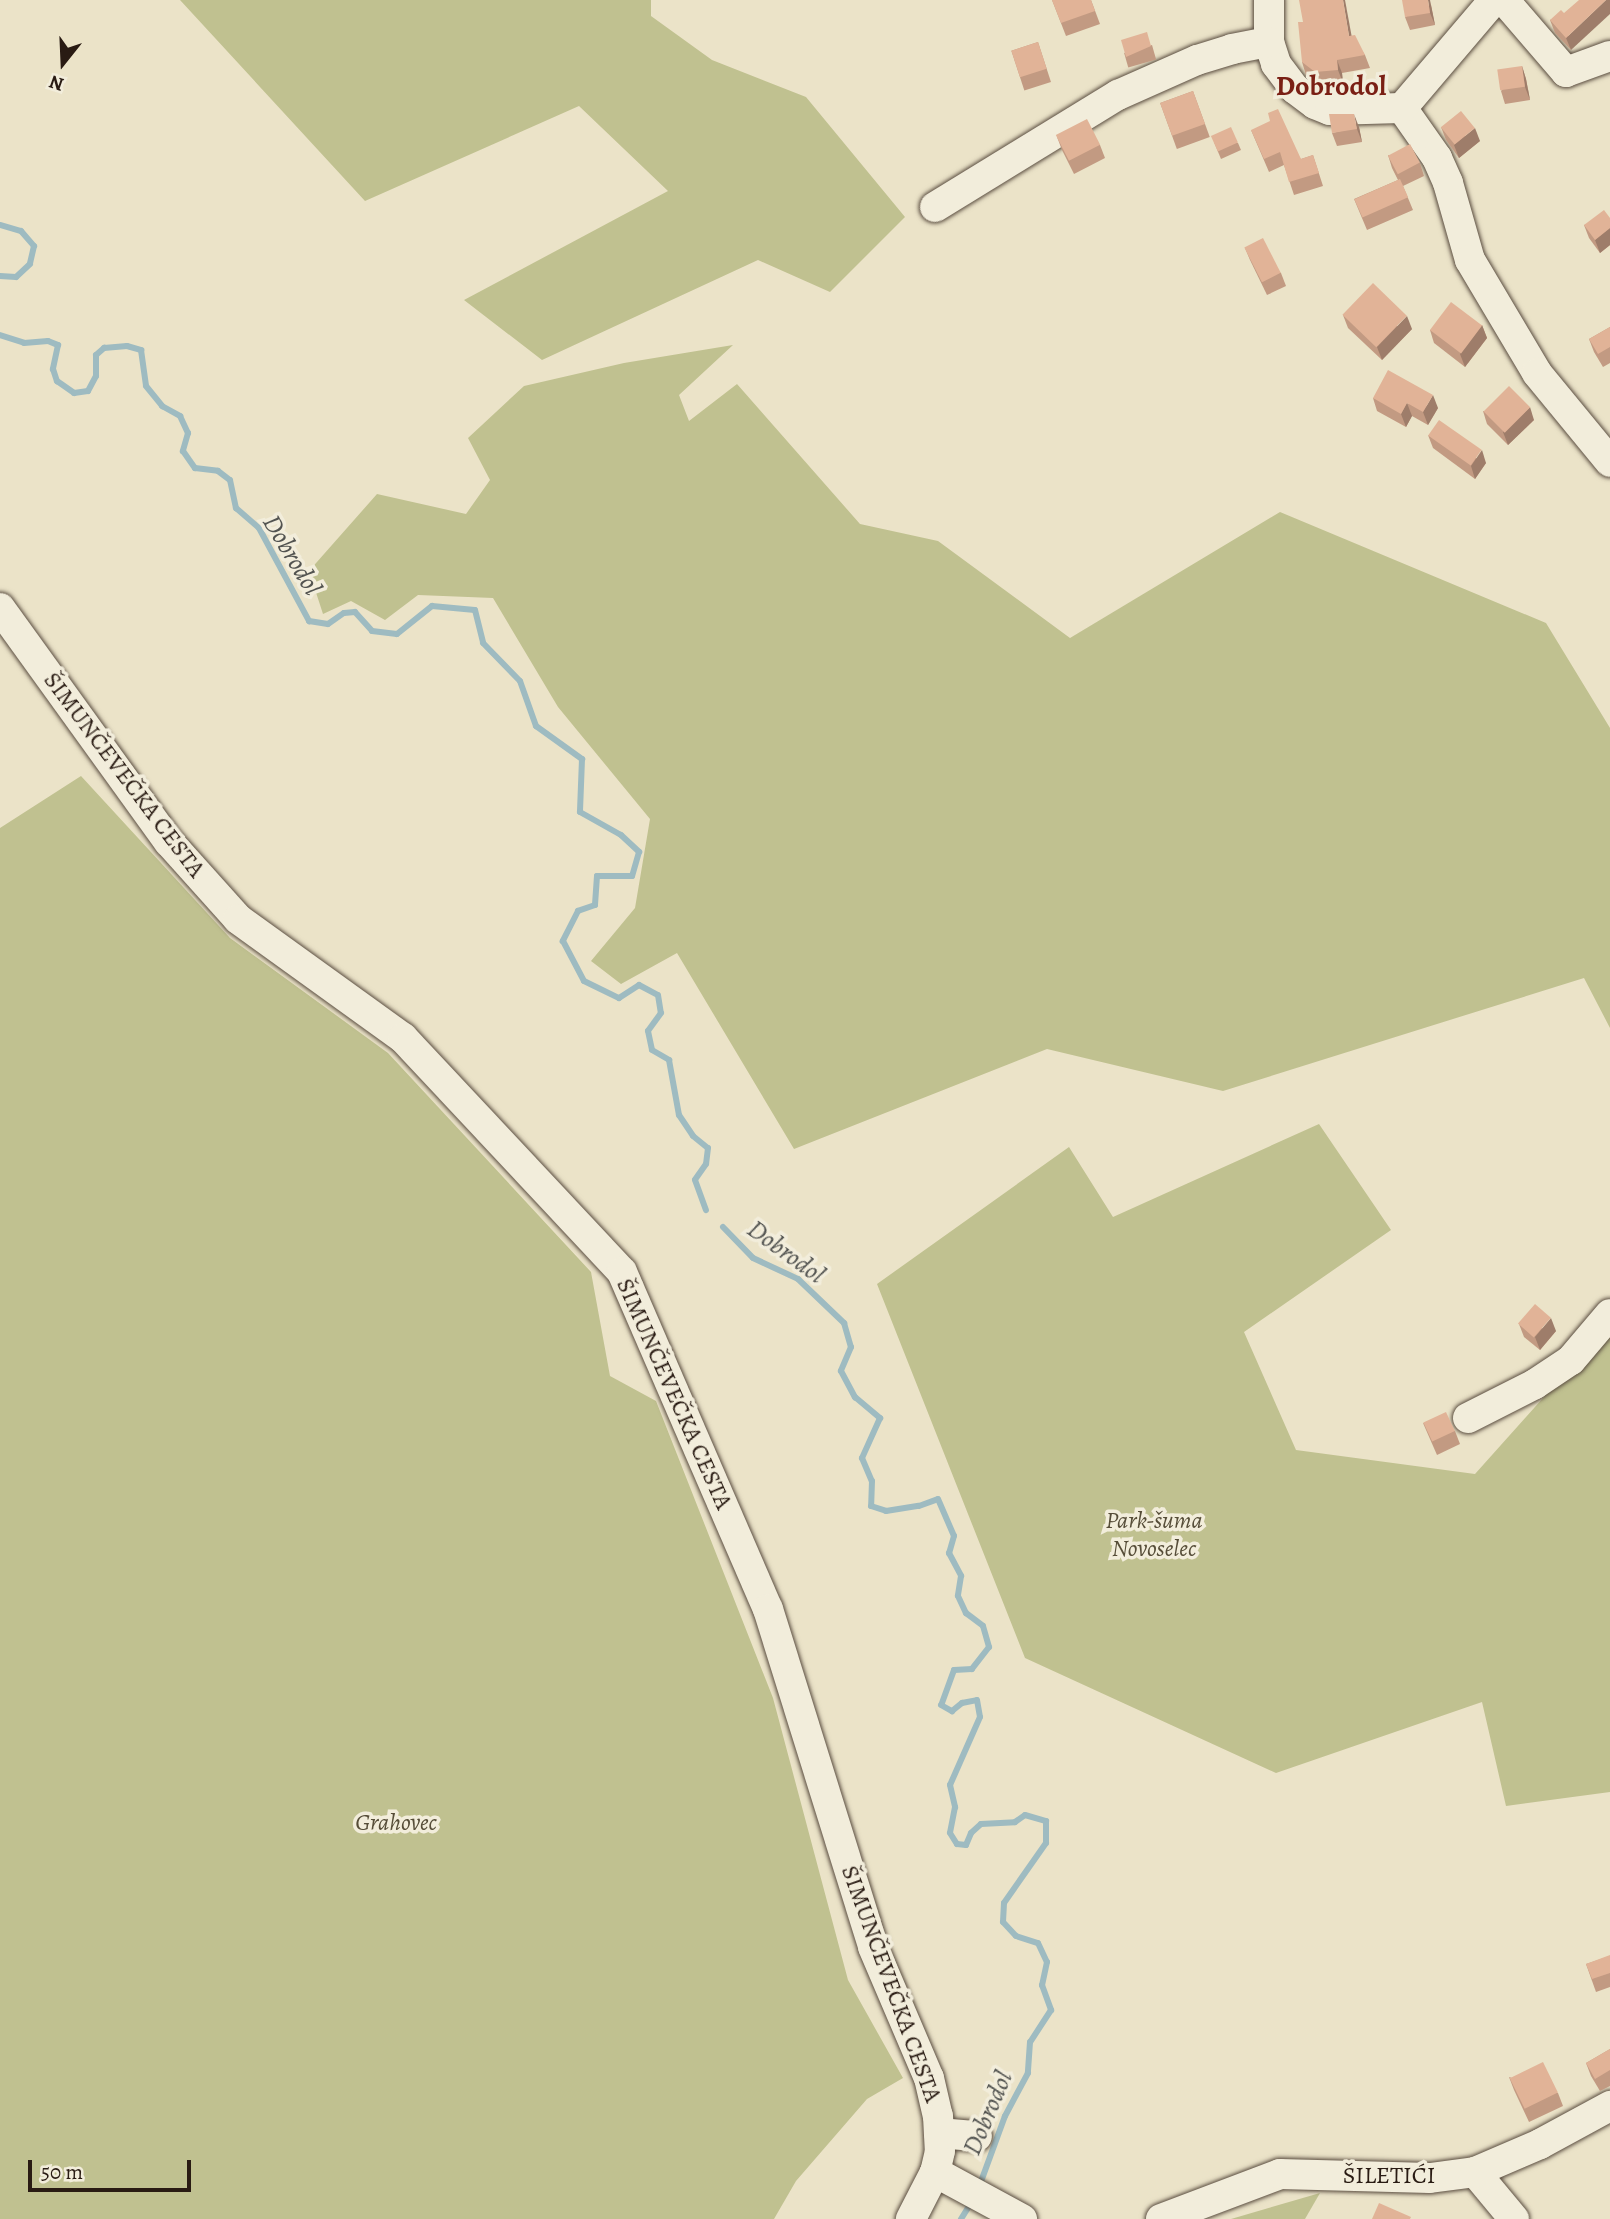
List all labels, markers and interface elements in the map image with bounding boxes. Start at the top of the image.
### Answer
north arrow [28,28,98,98]
text: N [46,68,67,97]
district label: Dobrodol [1276,69,1386,103]
water label: Dobrodol [256,509,328,601]
street label: ŠIMUNČEVEČKA CESTA [37,667,211,883]
water label: Dobrodol [741,1213,831,1291]
street label: ŠIMUNČEVEČKA CESTA [610,1274,738,1514]
park label: Park-šuma Novoselec [1106,1507,1202,1563]
park label: Grahovec [355,1809,437,1837]
street label: ŠIMUNČEVEČKA CESTA [835,1862,947,2106]
water label: Dobrodol [956,2066,1020,2160]
scale bar [32,2146,194,2190]
text: 50 m [41,2158,83,2186]
street label: ŠILETIĆI [1343,2162,1435,2190]

